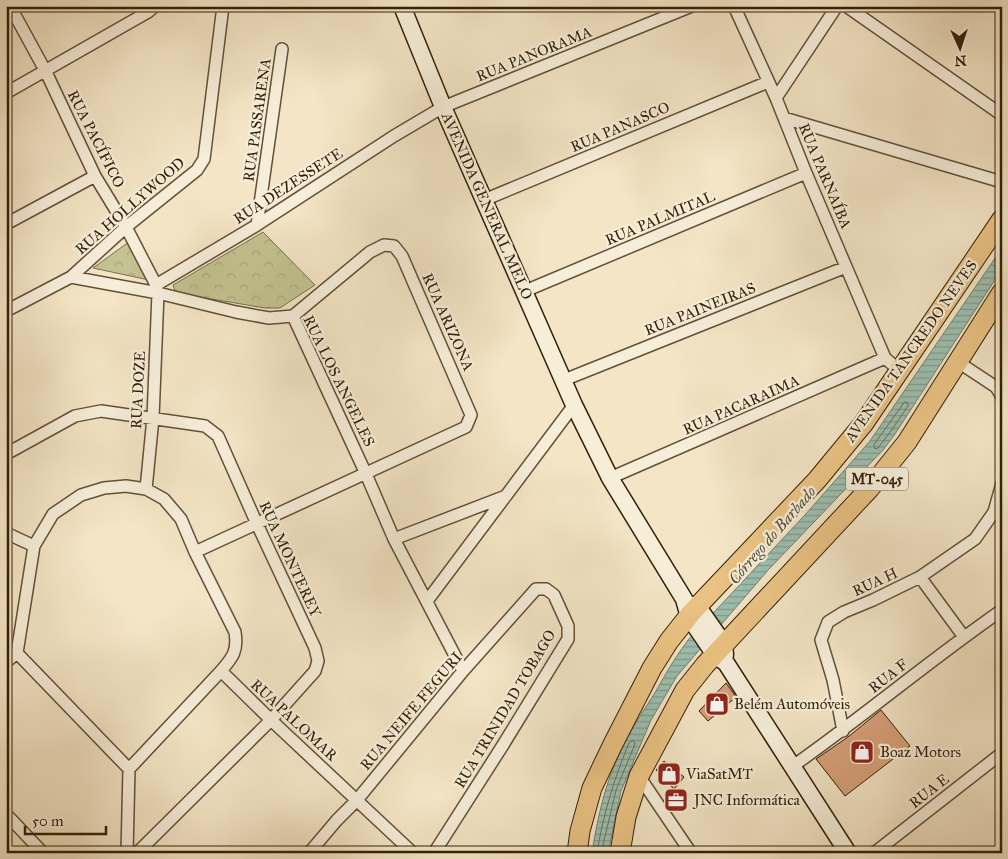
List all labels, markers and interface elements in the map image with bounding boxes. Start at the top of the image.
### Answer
north arrow [936,22,986,72]
street label: RUA PANORAMA [474,23,594,85]
text: N [954,52,967,69]
street label: RUA PASSARENA [239,57,275,183]
street label: RUA PACÍFICO [64,87,129,191]
street label: RUA PANASCO [568,98,672,156]
street label: AVENIDA GENERAL MELO [437,109,537,302]
street label: RUA PARNAÍBA [795,120,856,231]
street label: RUA DEZESSETE [230,144,346,228]
street label: RUA HOLLYWOOD [72,154,188,258]
street label: RUA PALMITAL [603,187,717,249]
street label: AVENIDA TANCREDO NEVES [841,257,981,446]
street label: RUA ARIZONA [418,270,478,374]
street label: RUA PAINEIRAS [642,278,758,340]
street label: RUA LOS ANGELES [299,312,379,450]
street label: RUA DOZE [127,350,149,429]
street label: RUA PACARAIMA [680,371,802,439]
road number: MT-045 [846,468,908,490]
water label: Córrego do Barbado [724,482,820,588]
street label: RUA MONTEREY [255,498,325,620]
street label: RUA H [850,564,900,600]
street label: RUA TRINIDAD TOBAGO [451,627,559,791]
street label: RUA NEIFE FEGURI [356,648,466,774]
street label: RUA F [865,655,911,697]
street label: RUA PALOMAR [247,675,341,765]
shop icon: Belém Automóveis [704,691,730,717]
place label: Belém Automóveis [734,695,850,713]
shop icon: Boaz Motors [849,739,875,765]
place label: Boaz Motors [880,743,961,761]
shop icon: ViaSatMT [656,761,682,787]
place label: ViaSatMT [685,765,753,783]
street label: RUA E [906,770,953,812]
office icon: JNC Informática [663,787,689,813]
place label: JNC Informática [692,791,800,810]
scale bar [25,804,106,836]
text: 50 m [32,812,64,830]

